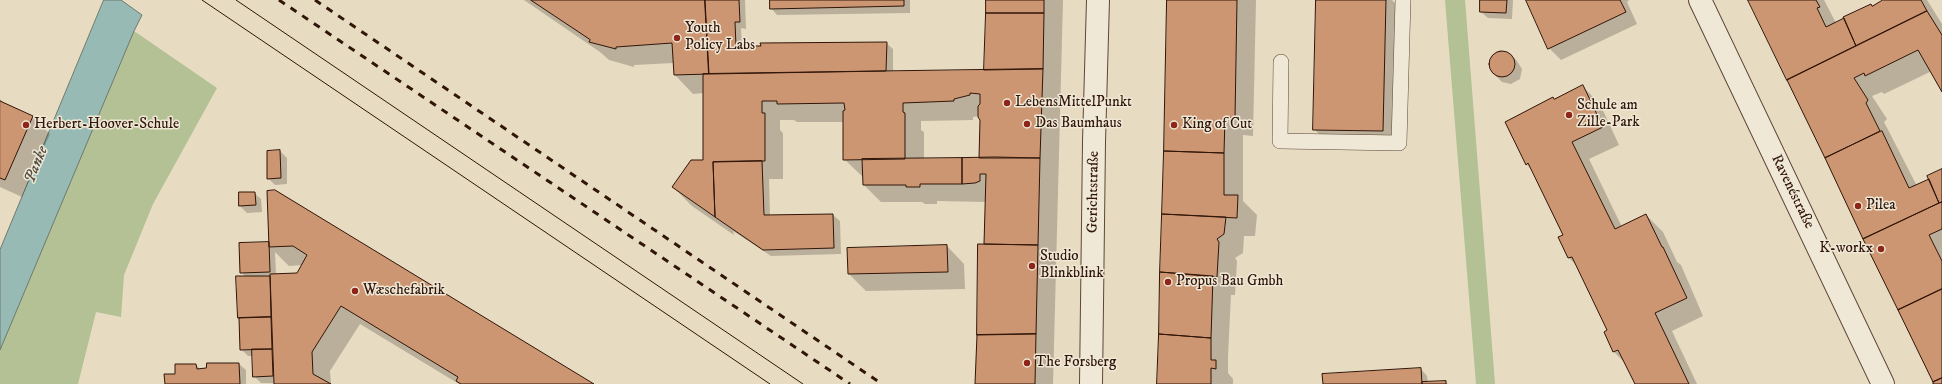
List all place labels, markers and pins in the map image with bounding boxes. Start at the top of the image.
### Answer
place label: Youth Policy Labs [685,20,755,55]
marker: Youth Policy Labs [672,33,682,43]
place label: LebensMittelPunkt [1015,94,1132,112]
place label: Schule am Zille-Park [1577,97,1640,132]
marker: LebensMittelPunkt [1002,98,1012,108]
marker: Schule am Zille-Park [1564,110,1574,120]
place label: Das Baumhaus [1035,115,1122,133]
place label: Herbert-Hoover-Schule [34,116,179,134]
place label: King of Cut [1182,116,1252,134]
marker: Das Baumhaus [1022,119,1032,129]
marker: Herbert-Hoover-Schule [21,120,31,130]
marker: King of Cut [1169,120,1179,130]
place label: Pilea [1866,197,1896,215]
marker: Pilea [1853,201,1863,211]
place label: K-workx [1819,240,1873,258]
marker: K-workx [1876,244,1886,254]
place label: Studio Blinkblink [1040,248,1104,283]
marker: Studio Blinkblink [1027,261,1037,271]
place label: Propus Bau Gmbh [1176,273,1283,291]
marker: Propus Bau Gmbh [1163,277,1173,287]
place label: Wæschefabrik [363,282,445,300]
marker: Wæschefabrik [350,286,360,296]
place label: The Forsberg [1035,354,1116,372]
marker: The Forsberg [1022,358,1032,368]

